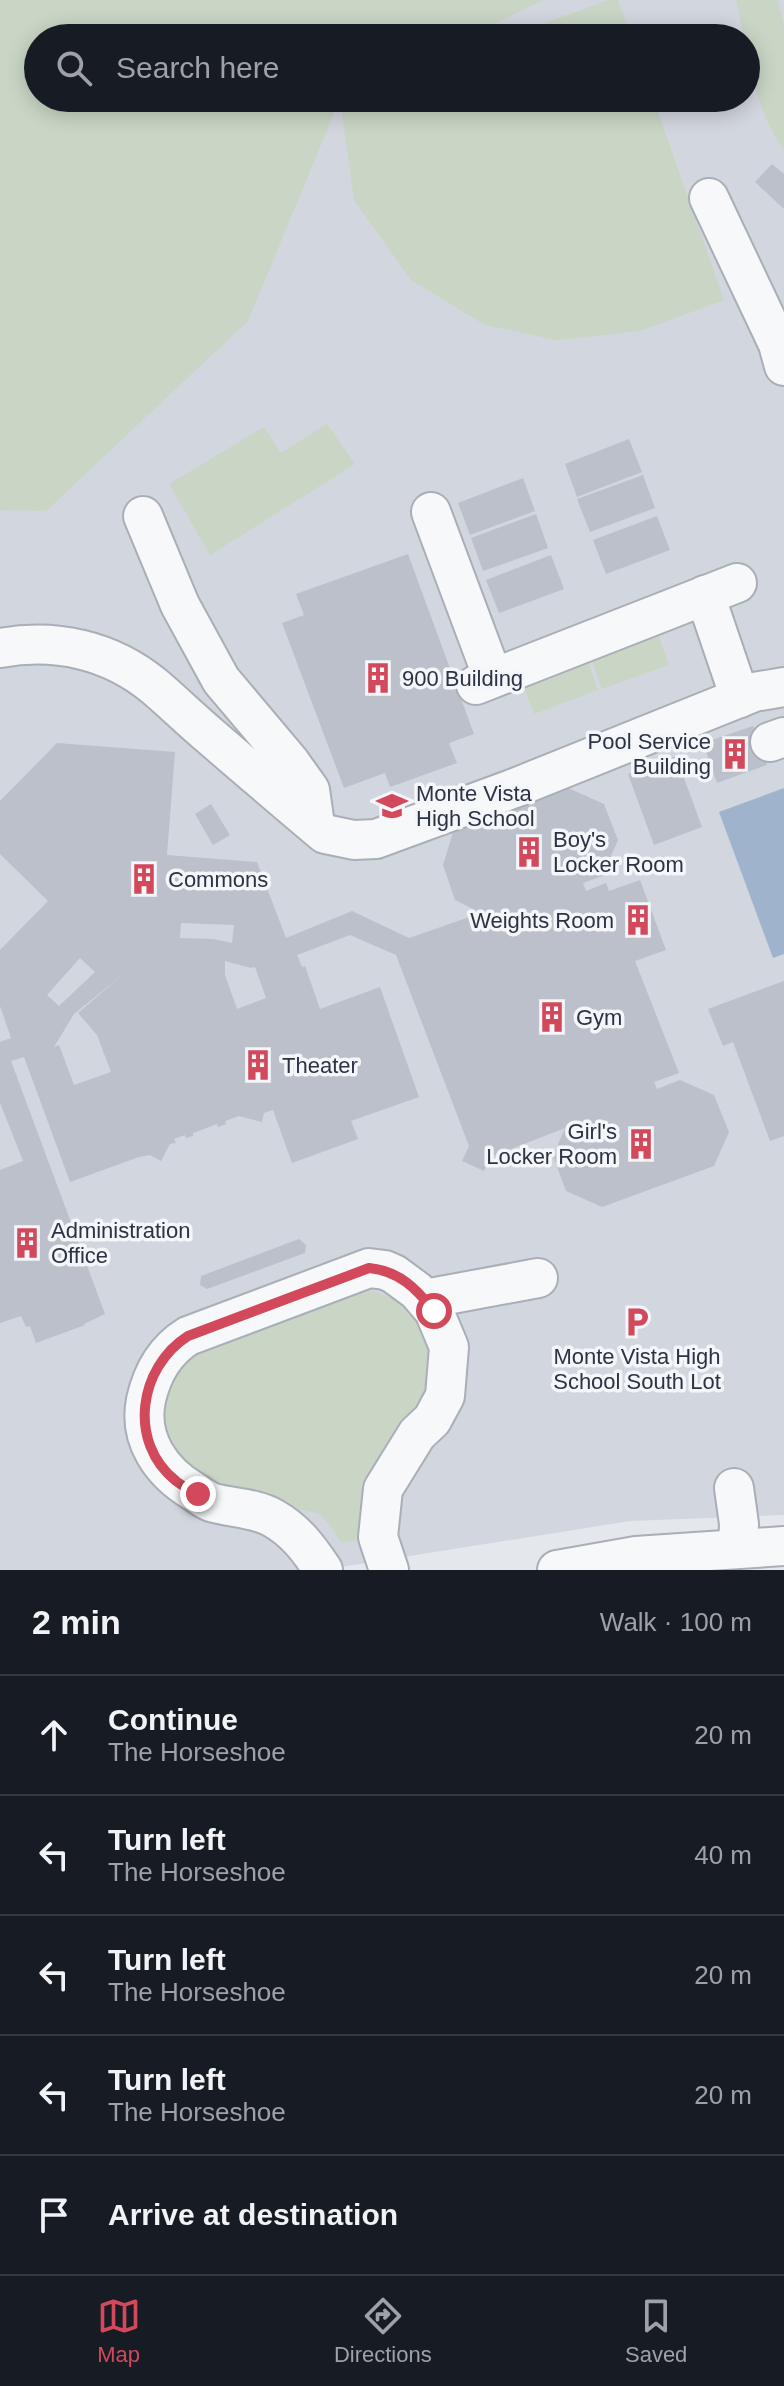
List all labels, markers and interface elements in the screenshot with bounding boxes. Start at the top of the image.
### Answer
search box [24,24,760,112]
icon: search [52,46,96,90]
text: Search here [116,51,279,84]
building icon: 900 Building [361,661,395,695]
place label: 900 Building [402,666,523,691]
place label: Pool Service Building [587,729,711,779]
building icon: Pool Service Building [718,737,752,771]
place label: Monte Vista High School [416,781,535,831]
school or university icon: Monte Vista High School [375,789,409,823]
place label: Boy's Locker Room [553,827,684,877]
building icon: Boy's Locker Room [512,835,546,869]
building icon: Commons [127,862,161,896]
place label: Commons [168,867,268,892]
building icon: Weights Room [621,903,655,937]
place label: Weights Room [470,908,614,933]
building icon: Gym [535,1000,569,1034]
place label: Gym [576,1005,622,1030]
building icon: Theater [241,1048,275,1082]
place label: Theater [282,1053,358,1078]
place label: Girl's Locker Room [486,1119,617,1169]
building icon: Girl's Locker Room [624,1127,658,1161]
place label: Administration Office [51,1218,190,1268]
building icon: Administration Office [10,1226,44,1260]
route start [416,1293,452,1329]
parking icon: Monte Vista High School South Lot [620,1305,654,1339]
place label: Monte Vista High School South Lot [553,1344,721,1394]
route end [180,1476,216,1512]
text: 2 min [32,1603,121,1641]
text: Walk · 100 m [600,1607,752,1637]
text: Continue [108,1703,238,1736]
icon: ahead [32,1713,76,1757]
text: 20 m [694,1720,752,1750]
text: The Horseshoe [108,1737,286,1767]
text: Turn left [108,1823,226,1856]
icon: left [32,1833,76,1877]
text: 40 m [694,1840,752,1870]
text: The Horseshoe [108,1857,286,1887]
text: Turn left [108,1943,226,1976]
icon: left [32,1953,76,1997]
text: 20 m [694,1960,752,1990]
text: The Horseshoe [108,1977,286,2007]
text: Turn left [108,2063,226,2096]
icon: left [32,2073,76,2117]
text: 20 m [694,2080,752,2110]
text: The Horseshoe [108,2097,286,2127]
icon: arrive [32,2193,76,2237]
text: Arrive at destination [108,2198,398,2231]
tab: Map [97,2294,141,2368]
tab: Directions [334,2294,432,2368]
tab: Saved [625,2294,687,2368]

